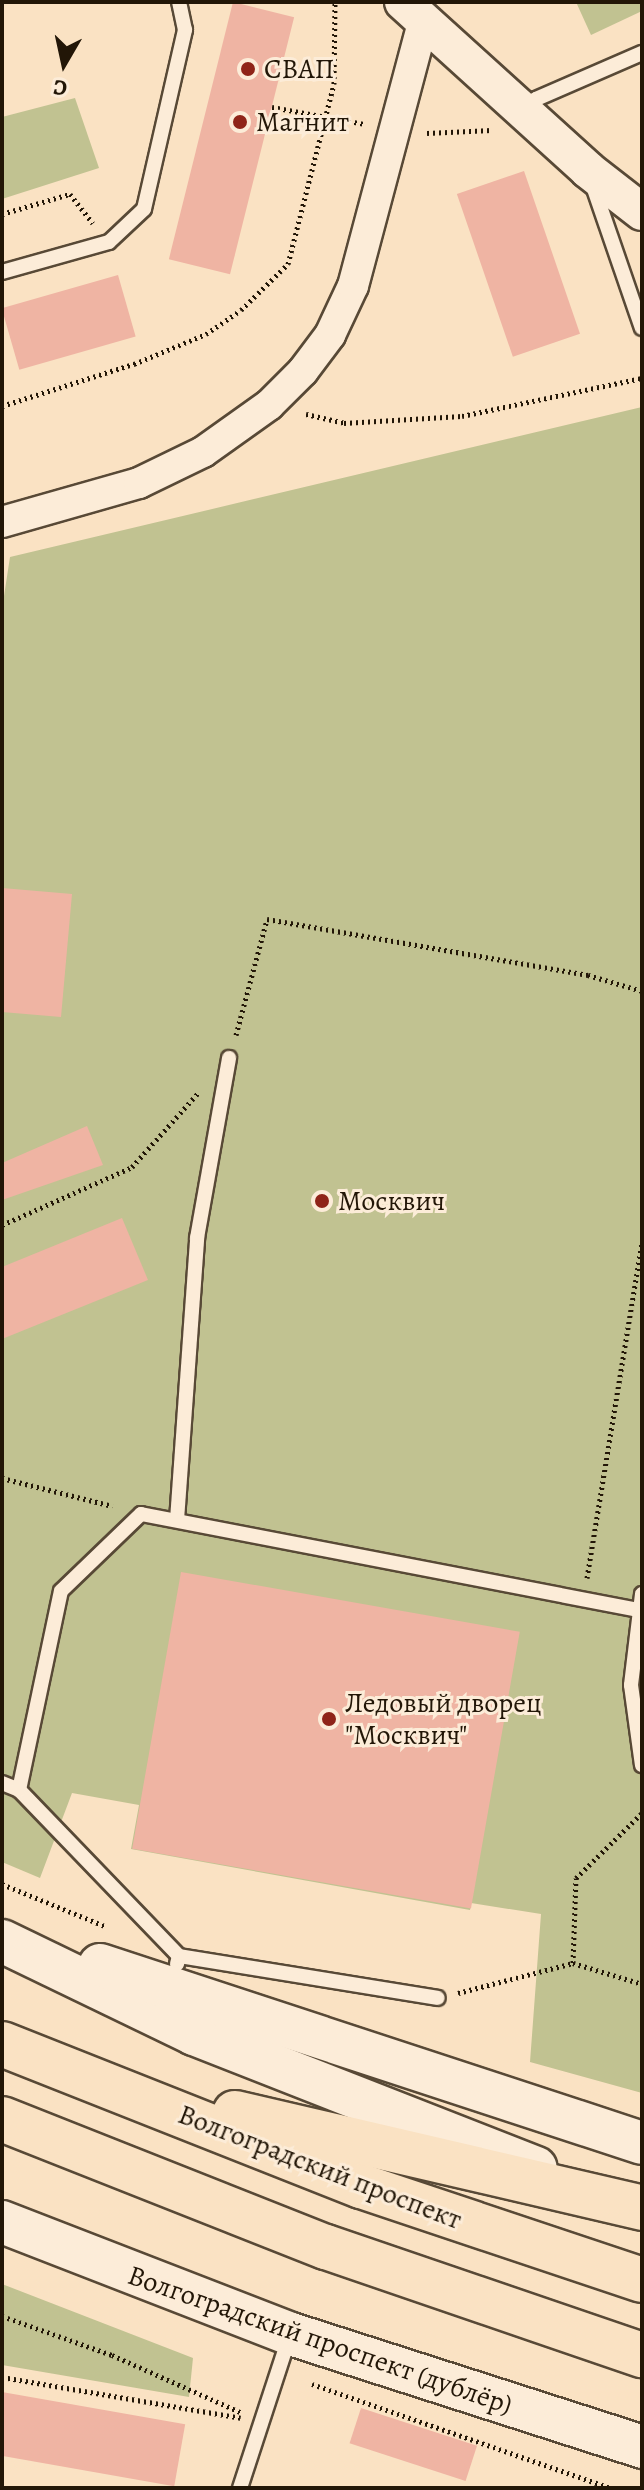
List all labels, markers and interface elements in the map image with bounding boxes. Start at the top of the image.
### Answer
north arrow [24,24,104,104]
place label: СВАП [264,52,334,86]
marker: СВАП [239,60,257,78]
text: С [51,72,69,104]
place label: Магнит [256,105,349,139]
marker: Магнит [231,113,249,131]
place label: Москвич [338,1184,445,1218]
marker: Москвич [313,1192,331,1210]
place label: Ледовый дворец "Москвич" [345,1686,542,1752]
marker: Ледовый дворец "Москвич" [320,1710,338,1728]
street label: Волгоградский проспект [173,2097,467,2237]
street label: Волгоградский проспект (дублёр) [123,2258,517,2422]

